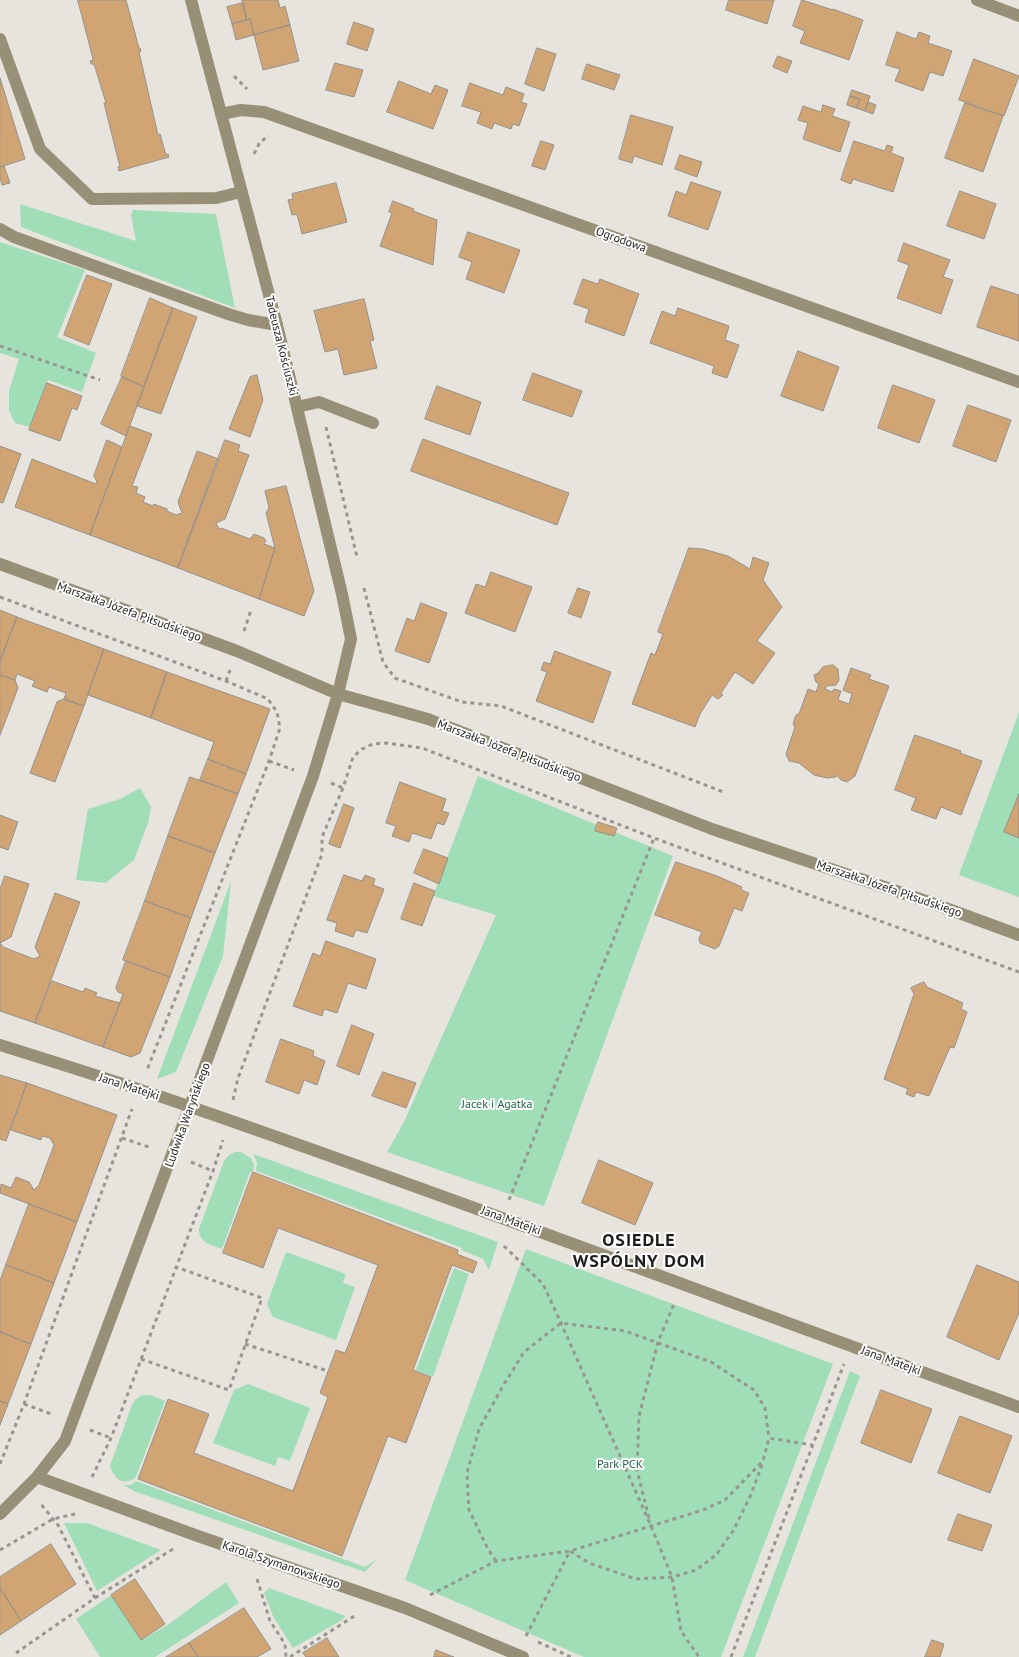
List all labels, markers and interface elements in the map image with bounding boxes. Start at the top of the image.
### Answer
street label: Ogrodowa [594,224,648,256]
street label: Tadeusza Kościuszki [262,294,300,398]
street label: Marszałka Józefa Piłsudskiego [55,579,203,645]
street label: Marszałka Józefa Piłsudskiego [435,717,583,785]
street label: Marszałka Józefa Piłsudskiego [815,857,963,921]
street label: Ludwika Waryńskiego [162,1061,214,1169]
street label: Jana Matejki [97,1070,161,1104]
park label: Jacek i Agatka [461,1098,533,1112]
street label: Jana Matejki [479,1203,543,1239]
district label: OSIEDLE WSPÓLNY DOM [571,1230,707,1272]
street label: Jana Matejki [859,1343,923,1379]
park label: Park PCK [597,1458,643,1472]
street label: Karola Szymanowskiego [220,1538,342,1592]

